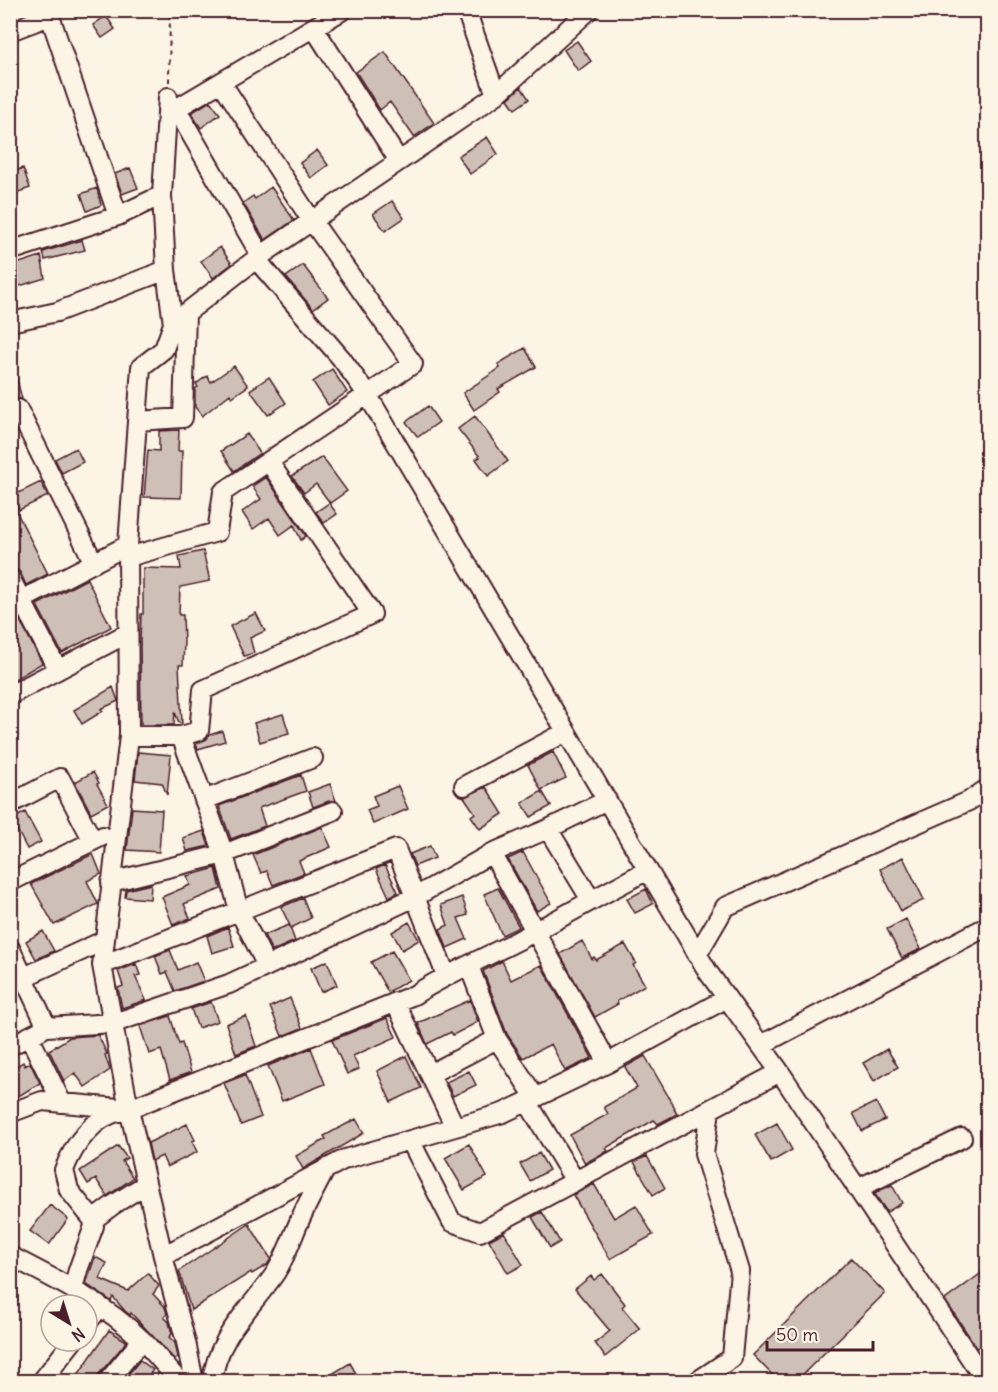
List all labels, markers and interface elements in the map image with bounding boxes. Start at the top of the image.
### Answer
north arrow [39,1293,99,1353]
scale bar [767,1314,874,1352]
text: 50 m [776,1323,818,1346]
text: N [68,1324,89,1346]

